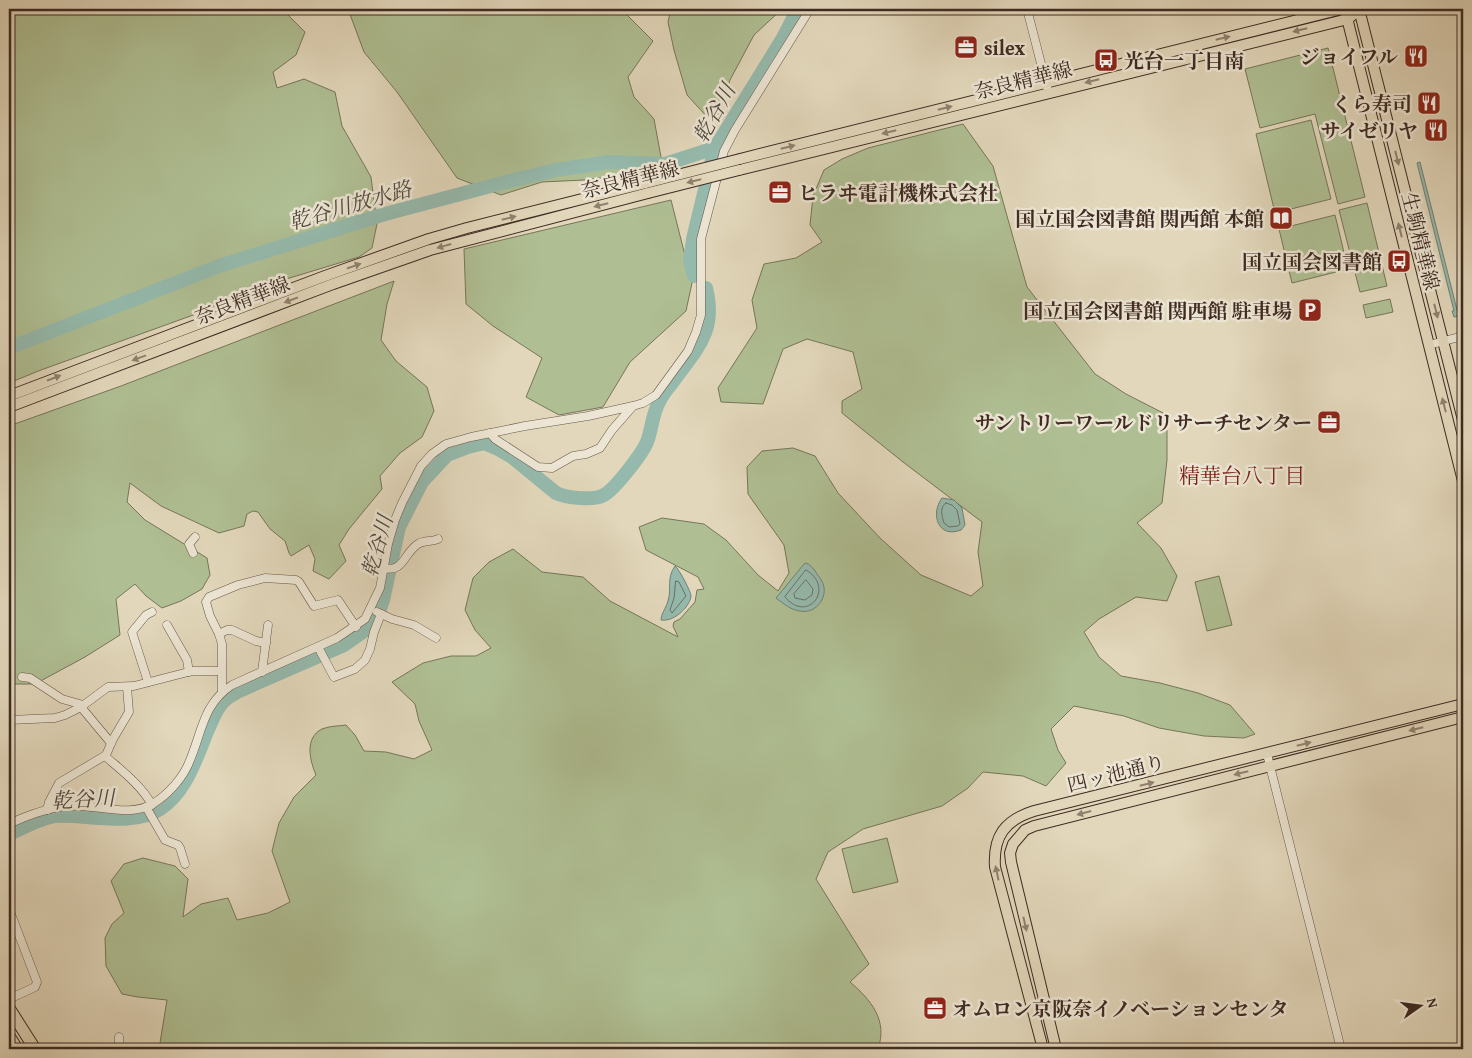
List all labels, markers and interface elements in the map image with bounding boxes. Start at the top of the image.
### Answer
one-way arrow [1293,26,1308,34]
place label: silex [984,33,1026,62]
office icon: silex [953,34,979,60]
one-way arrow [1215,34,1230,42]
place label: ジョイフル [1300,42,1398,71]
restaurant icon: ジョイフル [1403,43,1429,69]
place label: 光台一丁目南 [1124,46,1244,75]
bus stop icon: 光台一丁目南 [1093,47,1119,73]
street label: 奈良精華線 [971,54,1075,106]
water label: 乾谷川 [685,76,744,148]
one-way arrow [1084,77,1099,85]
place label: くら寿司 [1332,89,1412,118]
restaurant icon: くら寿司 [1416,90,1442,116]
one-way arrow [938,104,953,112]
place label: サイゼリヤ [1320,116,1418,145]
restaurant icon: サイゼリヤ [1423,117,1449,143]
one-way arrow [881,128,896,136]
one-way arrow [780,143,795,151]
one-way arrow [1394,151,1402,166]
street label: 奈良精華線 [578,153,682,205]
water label: 乾谷川放水路 [285,172,417,237]
one-way arrow [686,177,701,185]
place label: ヒラヰ電計機株式会社 [798,178,998,207]
office icon: ヒラヰ電計機株式会社 [767,179,793,205]
street label: 生駒精華線 [1395,189,1447,293]
one-way arrow [593,201,609,209]
place label: 国立国会図書館 関西館 本館 [1015,204,1264,233]
library icon: 国立国会図書館 関西館 本館 [1268,205,1294,231]
one-way arrow [501,214,516,222]
one-way arrow [1396,222,1404,237]
one-way arrow [436,242,451,250]
place label: 国立国会図書館 [1242,247,1382,276]
bus stop icon: 国立国会図書館 [1386,248,1412,274]
one-way arrow [347,262,362,270]
street label: 奈良精華線 [190,269,294,331]
one-way arrow [283,296,298,304]
place label: 国立国会図書館 関西館 駐車場 [1023,296,1292,325]
parking icon: 国立国会図書館 関西館 駐車場 [1297,297,1323,323]
one-way arrow [1432,303,1440,318]
one-way arrow [131,354,146,362]
one-way arrow [47,374,62,382]
one-way arrow [1440,397,1448,412]
place label: サントリーワールドリサーチセンター [975,408,1312,437]
office icon: サントリーワールドリサーチセンター [1316,409,1342,435]
district label: 精華台八丁目 [1179,460,1305,491]
water label: 乾谷川 [353,510,401,581]
one-way arrow [1408,725,1423,733]
one-way arrow [1297,740,1312,748]
street label: 四ッ池通り [1064,747,1168,799]
one-way arrow [1234,769,1249,777]
one-way arrow [1139,780,1154,788]
water label: 乾谷川 [51,782,117,816]
one-way arrow [1076,809,1091,817]
one-way arrow [993,865,1001,880]
one-way arrow [1021,917,1029,932]
north arrow [1394,980,1444,1030]
place label: オムロン京阪奈イノベーションセンタ [952,994,1288,1023]
office icon: オムロン京阪奈イノベーションセンタ [922,995,948,1021]
text: N [1422,996,1444,1010]

